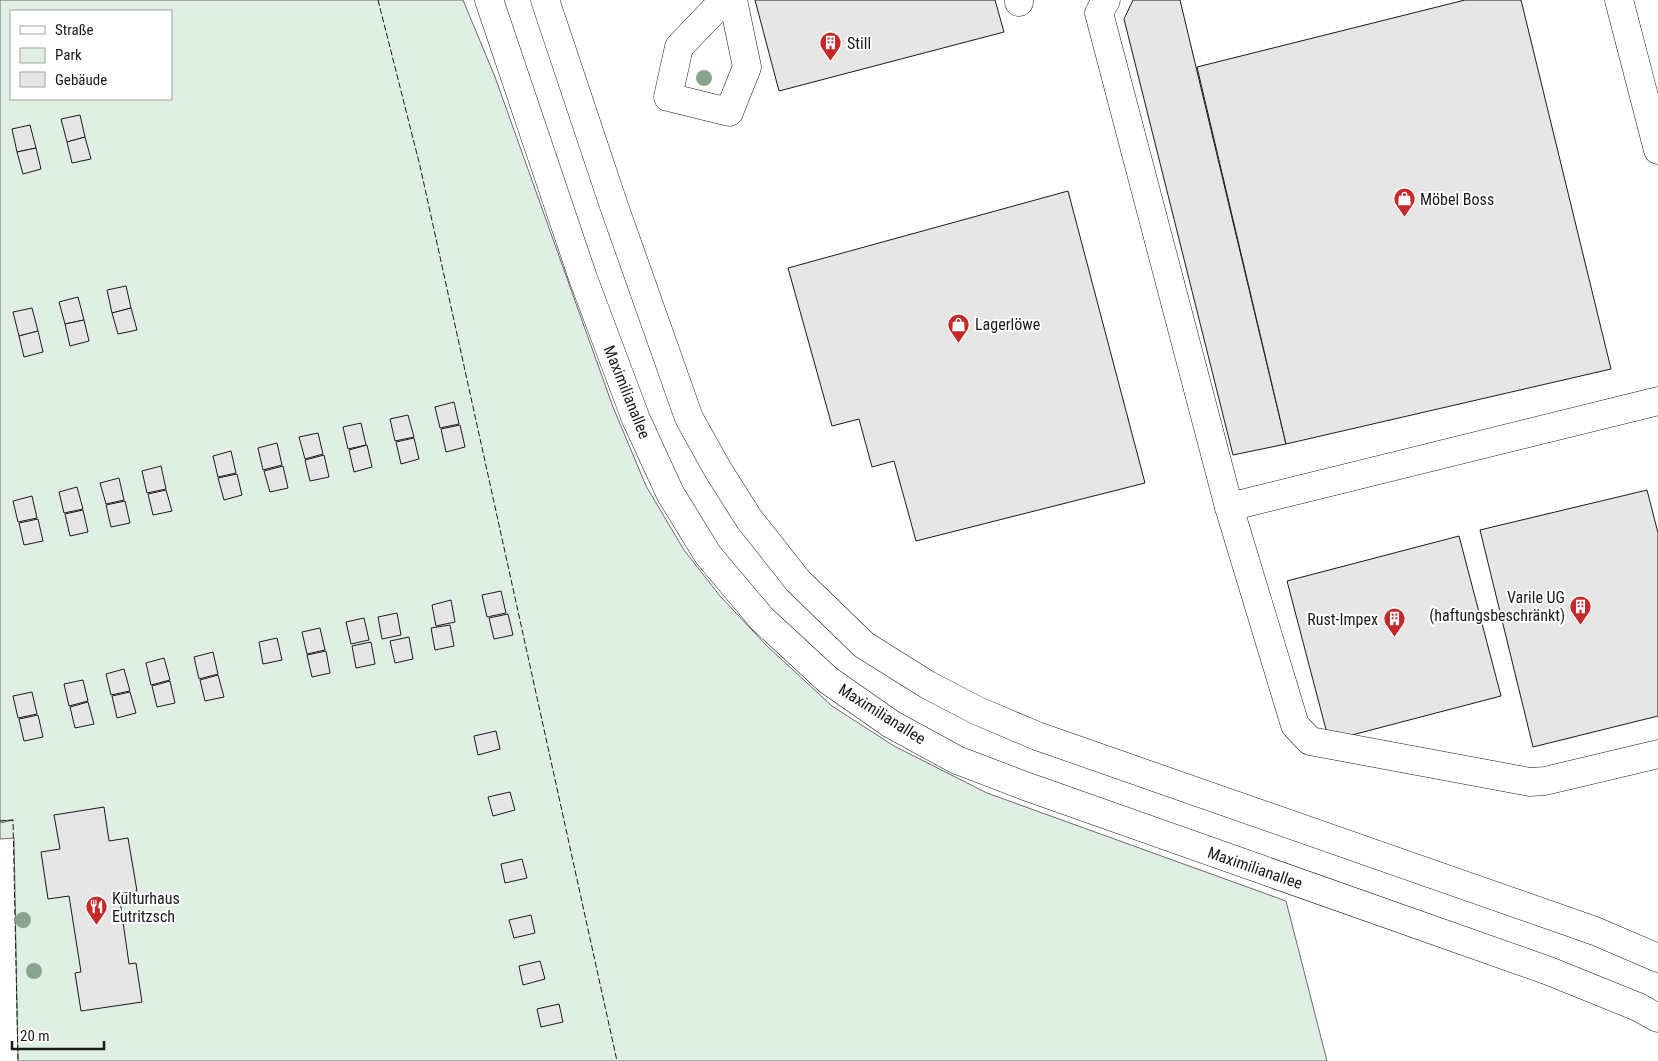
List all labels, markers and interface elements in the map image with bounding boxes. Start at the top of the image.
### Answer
legend [10,10,172,100]
text: Straße [55,21,94,39]
building icon: Still [819,31,843,62]
place label: Still [847,34,871,53]
text: Park [55,46,82,64]
text: Gebäude [55,71,107,89]
shop icon: Möbel Boss [1392,187,1416,218]
place label: Möbel Boss [1420,190,1494,209]
shop icon: Lagerlöwe [947,312,971,343]
place label: Lagerlöwe [975,315,1040,334]
street label: Maximilianallee [600,343,654,441]
place label: Varile UG (haftungsbeschränkt) [1429,588,1565,625]
building icon: Varile UG (haftungsbeschränkt) [1569,594,1593,625]
building icon: Rust-Impex [1382,607,1406,638]
place label: Rust-Impex [1307,610,1378,629]
street label: Maximilianallee [835,680,929,748]
street label: Maximilianallee [1205,843,1305,893]
place label: Kulturhaus Eutritzsch [112,889,180,926]
restaurant icon: Kulturhaus Eutritzsch [84,895,108,926]
scale bar [12,1018,105,1050]
text: 20 m [20,1027,50,1045]

